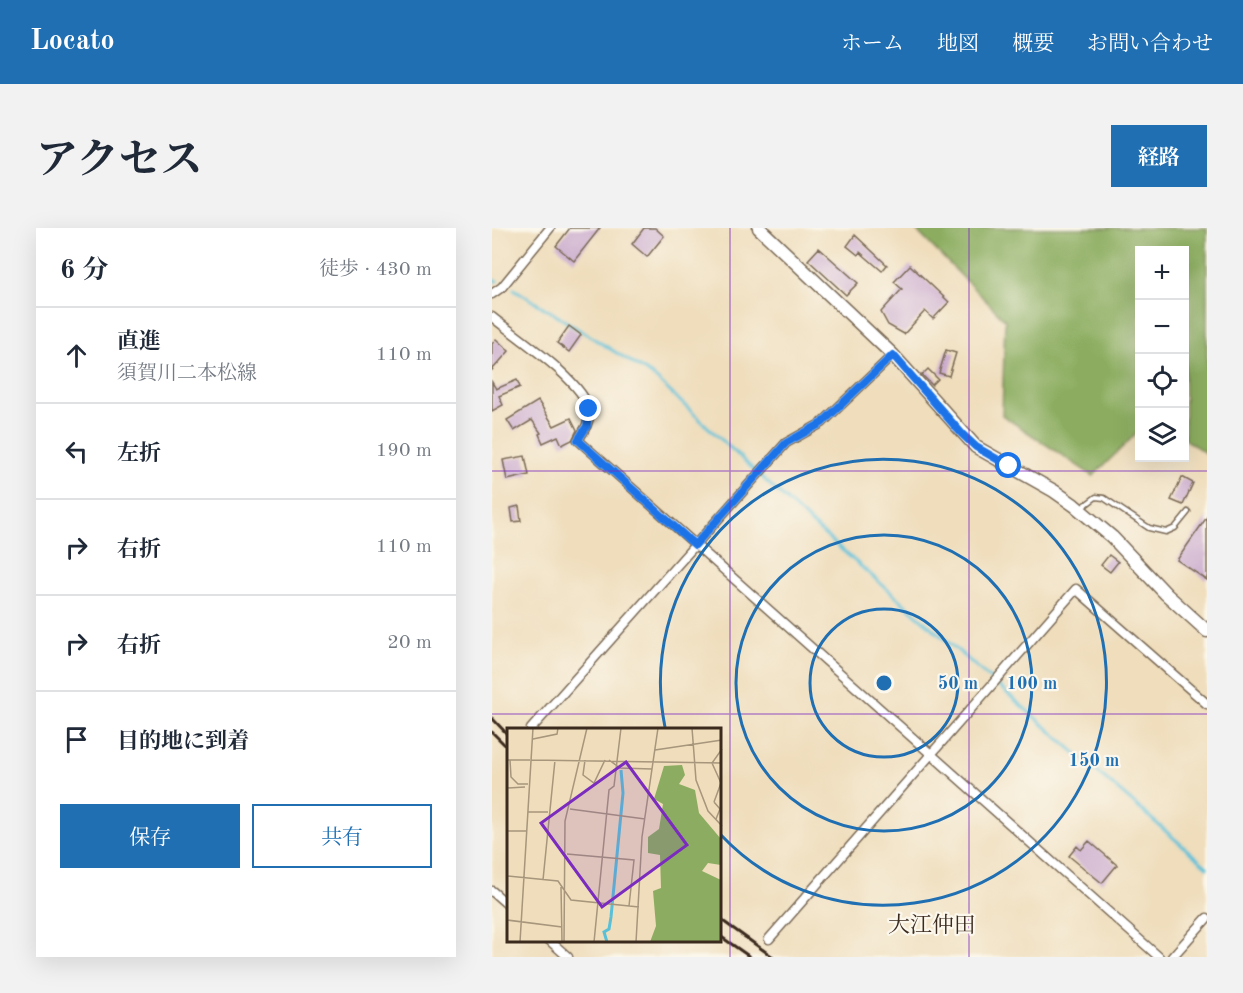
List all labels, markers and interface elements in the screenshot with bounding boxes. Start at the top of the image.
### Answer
text: Locato [30,28,115,56]
text: ホーム [841,34,904,55]
text: 地図 [937,34,979,55]
text: 概要 [1012,34,1054,55]
text: お問い合わせ [1087,34,1213,55]
button: 経路 [1111,125,1207,187]
text: アクセス [36,141,203,183]
map controls [1135,246,1189,462]
button: + [1135,246,1189,300]
text: 6 分 [60,258,108,284]
text: 徒歩 · 430 m [319,260,432,280]
button: − [1135,300,1189,354]
text: 直進 [117,331,161,353]
icon: ahead [60,339,93,372]
text: 110 m [376,345,432,365]
button: locate [1135,354,1189,408]
text: 須賀川二本松線 [117,364,257,384]
route end [575,395,601,421]
button: layers [1135,408,1189,462]
icon: left [60,435,93,468]
text: 190 m [376,441,432,461]
text: 左折 [117,443,161,465]
route start [995,452,1021,478]
icon: right [60,531,93,564]
text: 110 m [376,537,432,557]
text: 右折 [117,539,161,561]
icon: right [60,627,93,660]
text: 20 m [387,633,432,653]
text: 右折 [117,635,161,657]
centre of rings [874,673,894,693]
text: 50 m [938,675,978,693]
text: 100 m [1007,675,1057,693]
icon: arrive [60,723,93,756]
inset map [507,728,722,942]
text: 目的地に到着 [117,731,249,753]
text: 150 m [1069,752,1119,770]
button: 保存 [60,804,240,868]
button: 共有 [252,804,432,868]
district label: 大江仲田 [888,913,976,937]

